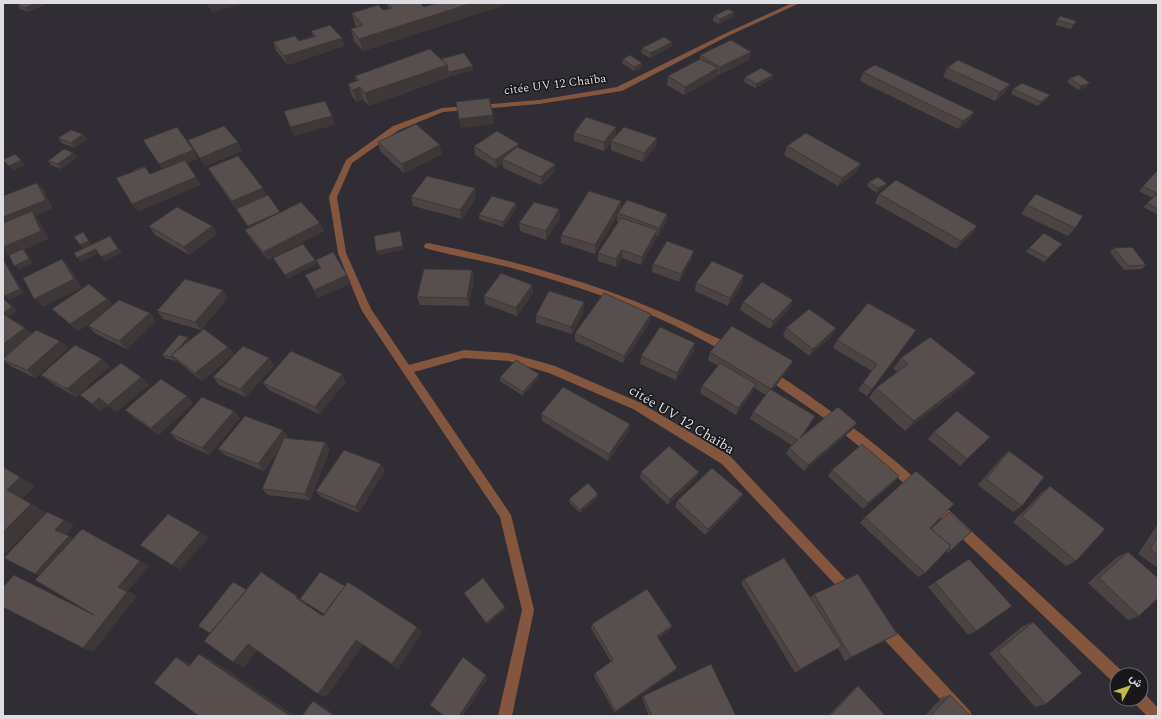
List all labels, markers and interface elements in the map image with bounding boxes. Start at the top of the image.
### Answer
street label: citée UV 12 Chaïba [503,69,607,100]
street label: citée UV 12 Chaïba [625,380,739,459]
north arrow [1109,667,1149,707]
text: ش [1126,670,1147,691]

